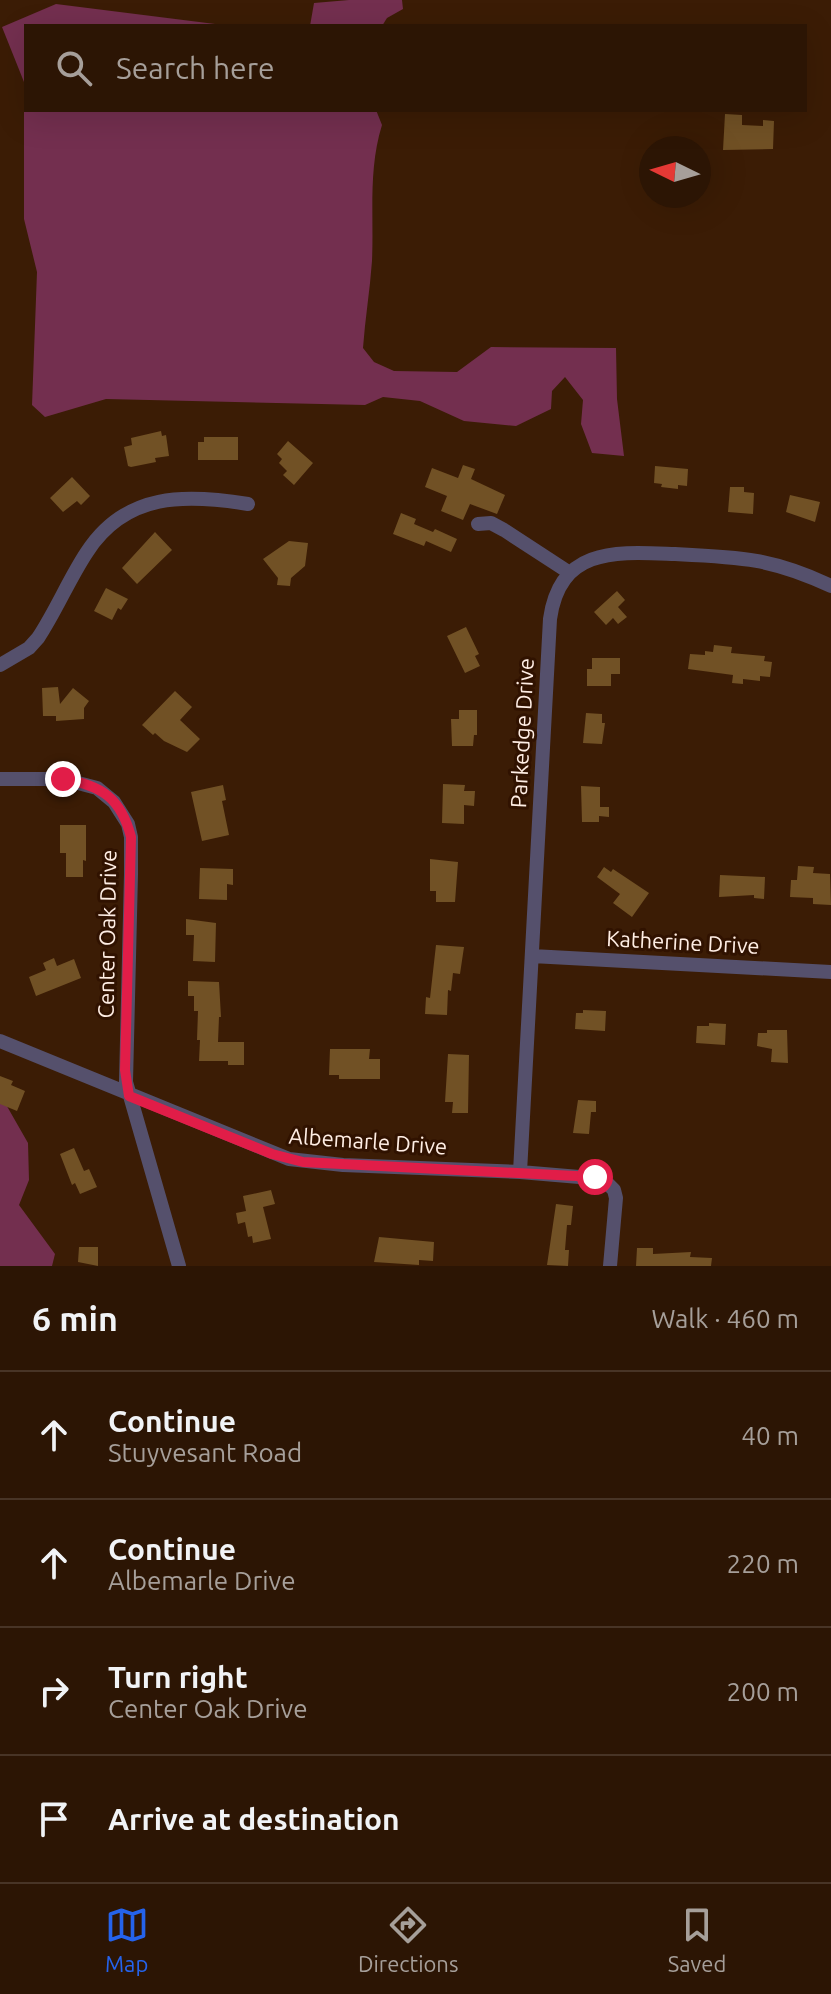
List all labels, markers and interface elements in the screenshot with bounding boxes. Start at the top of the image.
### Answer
search box [24,24,807,112]
icon: search [52,46,96,90]
text: Search here [116,51,275,85]
north arrow [639,136,711,208]
street label: Parkedge Drive [505,657,538,809]
route end [45,761,81,797]
street label: Center Oak Drive [93,849,120,1019]
street label: Katherine Drive [606,925,760,958]
street label: Albemarle Drive [288,1122,448,1159]
route start [577,1159,613,1195]
text: 6 min [32,1299,118,1337]
text: Walk · 460 m [651,1304,799,1333]
text: Continue [108,1404,236,1438]
icon: ahead [32,1413,76,1457]
text: 40 m [741,1421,799,1450]
text: Stuyvesant Road [108,1438,302,1467]
text: Continue [108,1532,236,1566]
icon: ahead [32,1541,76,1585]
text: 220 m [727,1549,799,1578]
text: Albemarle Drive [108,1566,296,1595]
text: Turn right [108,1660,248,1694]
icon: right [32,1669,76,1713]
text: 200 m [727,1677,799,1706]
text: Center Oak Drive [108,1694,308,1723]
icon: arrive [32,1797,76,1841]
text: Arrive at destination [108,1802,400,1836]
tab: Map [105,1903,149,1976]
tab: Directions [358,1903,458,1976]
tab: Saved [668,1903,726,1976]

